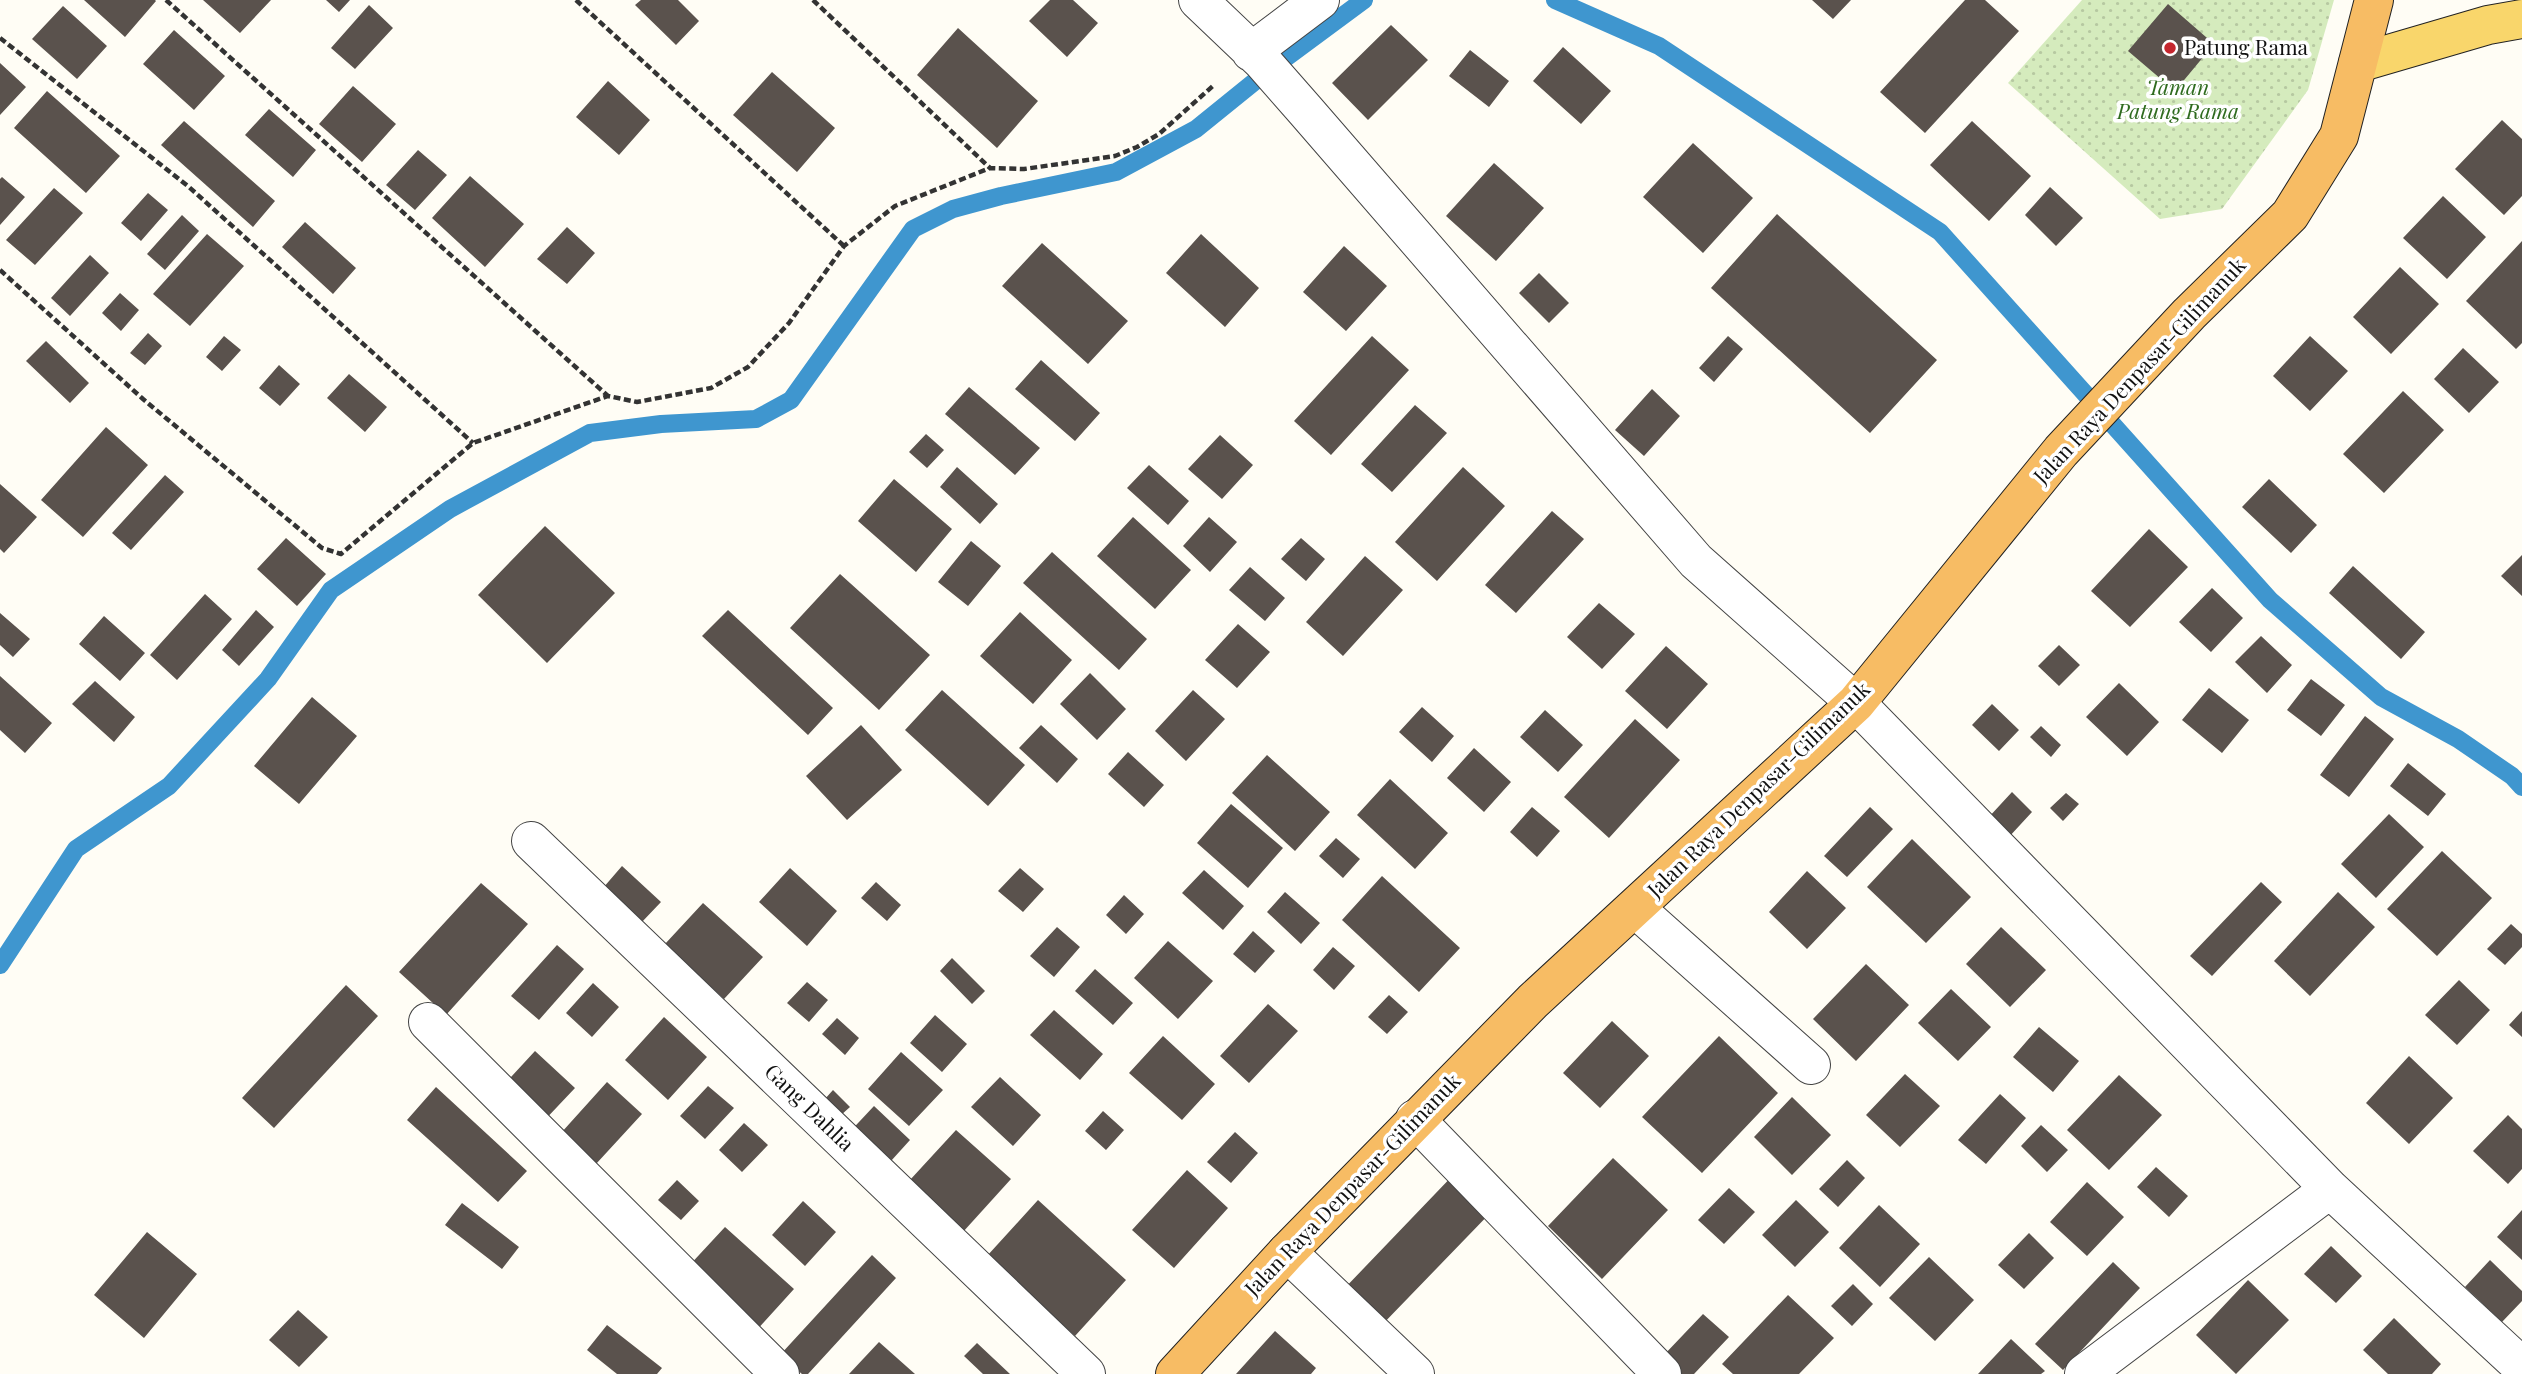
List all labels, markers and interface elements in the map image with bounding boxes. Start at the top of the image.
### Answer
place label: Patung Rama [2184,32,2309,60]
marker: Patung Rama [2162,40,2178,56]
park label: Taman Patung Rama [2116,72,2239,124]
street label: Jalan Raya Denpasar-Gilimanuk [2025,250,2251,489]
street label: Jalan Raya Denpasar-Gilimanuk [1639,674,1875,903]
street label: Gang Dahlia [760,1057,862,1157]
street label: Jalan Raya Denpasar-Gilimanuk [1237,1066,1466,1302]

